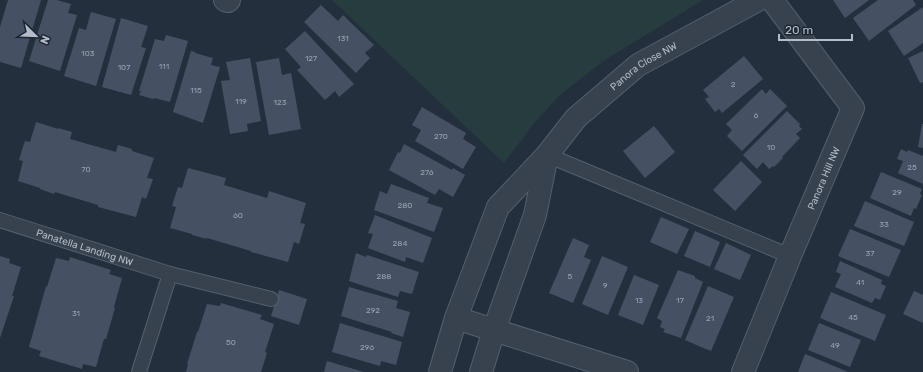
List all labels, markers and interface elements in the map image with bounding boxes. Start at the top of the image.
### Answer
north arrow [16,16,56,56]
scale bar [779,16,852,42]
text: 20 m [785,23,813,37]
text: N [37,34,52,46]
house number: 131 [337,34,349,43]
street label: Panora Close NW [608,40,679,93]
house number: 103 [81,49,95,58]
house number: 127 [305,54,317,63]
house number: 111 [159,62,169,71]
house number: 107 [118,63,130,72]
house number: 2 [731,80,736,89]
house number: 115 [190,86,202,95]
house number: 119 [235,97,247,106]
house number: 123 [274,98,287,107]
house number: 6 [754,111,759,120]
house number: 270 [434,132,448,141]
house number: 10 [767,143,775,152]
street label: Panora Hill NW [805,145,843,212]
house number: 25 [907,163,917,172]
house number: 70 [81,165,91,174]
house number: 276 [420,168,434,177]
house number: 29 [892,188,902,197]
house number: 280 [398,201,412,210]
house number: 60 [233,211,243,220]
house number: 33 [879,220,889,229]
street label: Panatella Landing NW [35,227,134,269]
house number: 284 [393,239,407,248]
house number: 37 [866,249,874,258]
house number: 288 [377,272,391,281]
house number: 5 [568,272,573,281]
house number: 41 [856,278,864,287]
house number: 9 [603,281,608,290]
house number: 13 [635,296,643,305]
house number: 17 [676,296,684,305]
house number: 292 [366,306,380,315]
house number: 31 [72,309,80,318]
house number: 45 [848,313,858,322]
house number: 21 [706,314,714,323]
house number: 50 [226,338,236,347]
house number: 49 [830,341,840,350]
house number: 296 [360,343,374,352]

